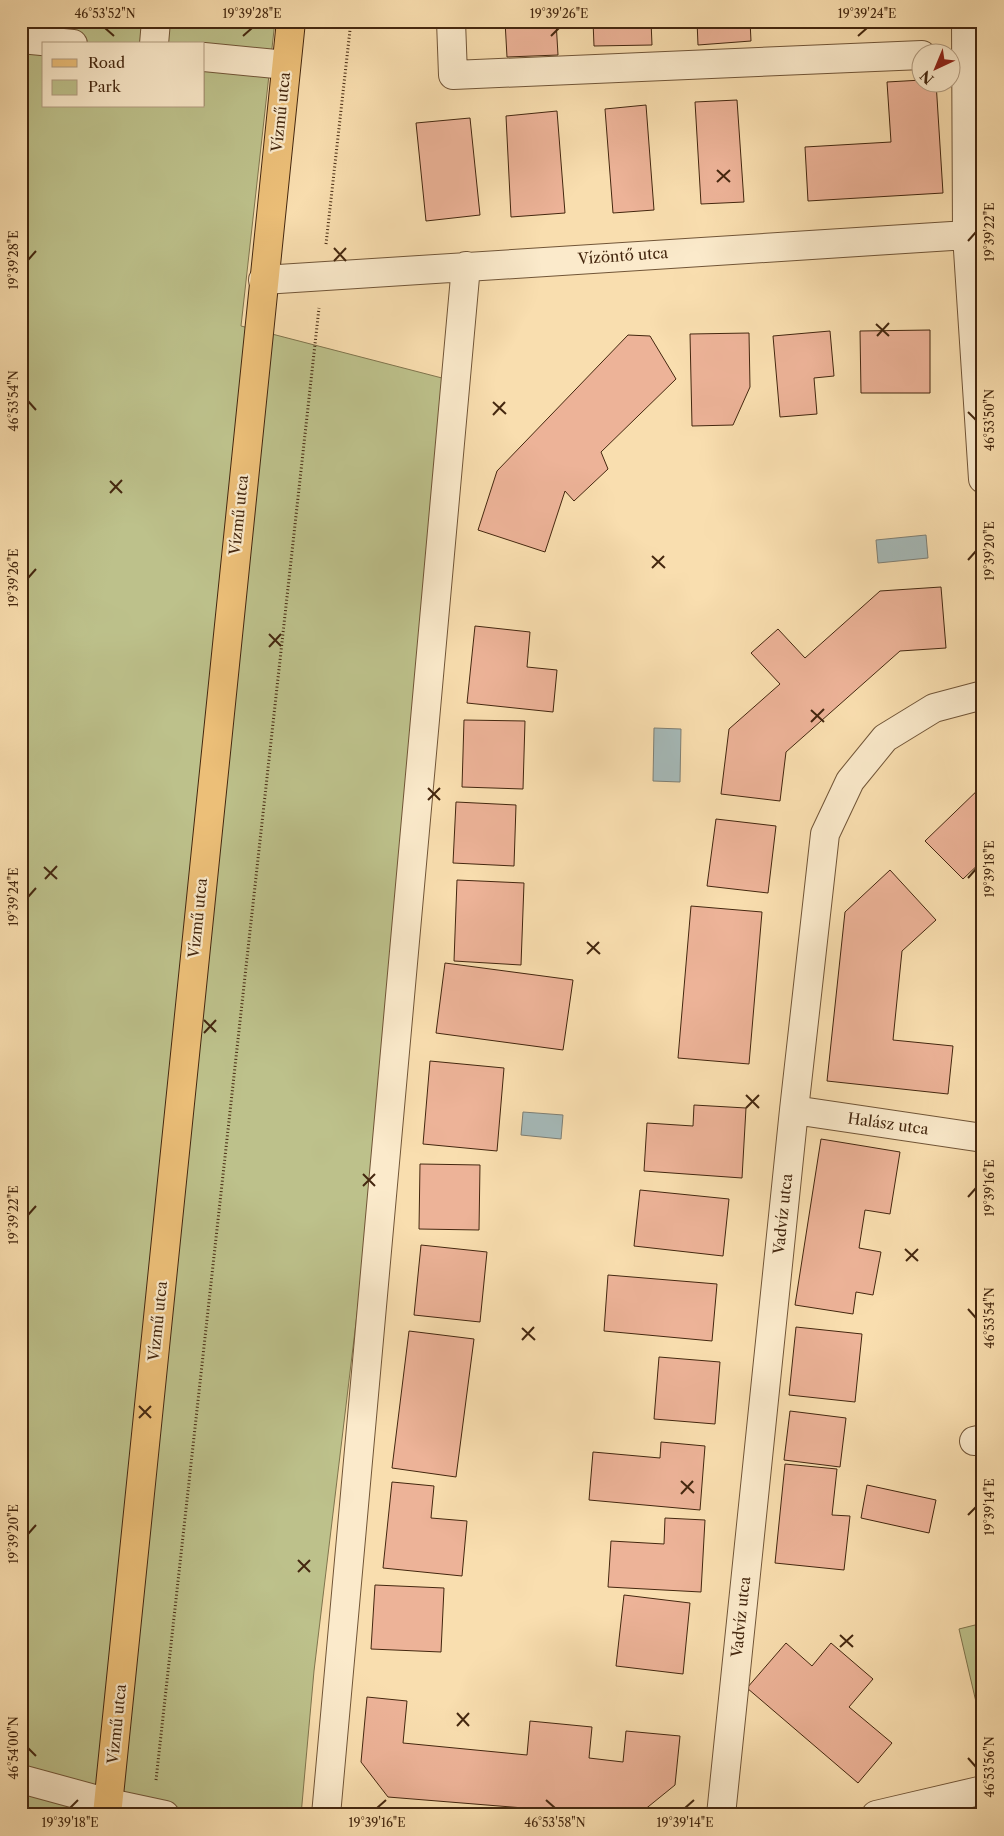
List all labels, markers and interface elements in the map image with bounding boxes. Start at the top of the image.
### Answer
text: 46°53'52"N [74,6,136,21]
text: 19°39'28"E [222,6,282,21]
text: 19°39'26"E [530,6,588,21]
text: 19°39'24"E [838,6,896,21]
legend [42,42,205,108]
north arrow [912,42,962,92]
text: Road [88,53,125,72]
text: N [916,67,938,88]
street label: Vízmű utca [267,71,294,154]
text: Park [88,77,122,96]
text: 19°39'22"E [982,203,997,261]
text: 19°39'28"E [6,230,21,290]
street label: Vízöntő utca [576,243,669,268]
text: 46°53'54"N [6,370,21,432]
text: 46°53'50"N [982,389,997,451]
street label: Vízmű utca [225,474,252,557]
text: 19°39'20"E [982,521,997,581]
text: 19°39'26"E [6,549,21,607]
text: 19°39'18"E [982,840,997,898]
text: 19°39'24"E [6,868,21,926]
street label: Vízmű utca [184,877,211,960]
street label: Halász utca [846,1108,930,1139]
text: 19°39'16"E [982,1160,997,1216]
street label: Vadvíz utca [769,1173,796,1256]
text: 19°39'22"E [6,1186,21,1244]
street label: Vízmű utca [144,1280,171,1363]
text: 46°53'54"N [982,1287,997,1349]
text: 19°39'14"E [982,1479,997,1535]
text: 19°39'20"E [6,1504,21,1564]
street label: Vadvíz utca [727,1576,754,1659]
street label: Vízmű utca [103,1683,130,1766]
text: 46°54'00"N [6,1716,21,1780]
text: 46°53'56"N [982,1736,997,1798]
text: 19°39'18"E [41,1815,99,1830]
text: 19°39'16"E [349,1815,405,1830]
text: 46°53'58"N [524,1815,586,1830]
text: 19°39'14"E [657,1815,713,1830]

